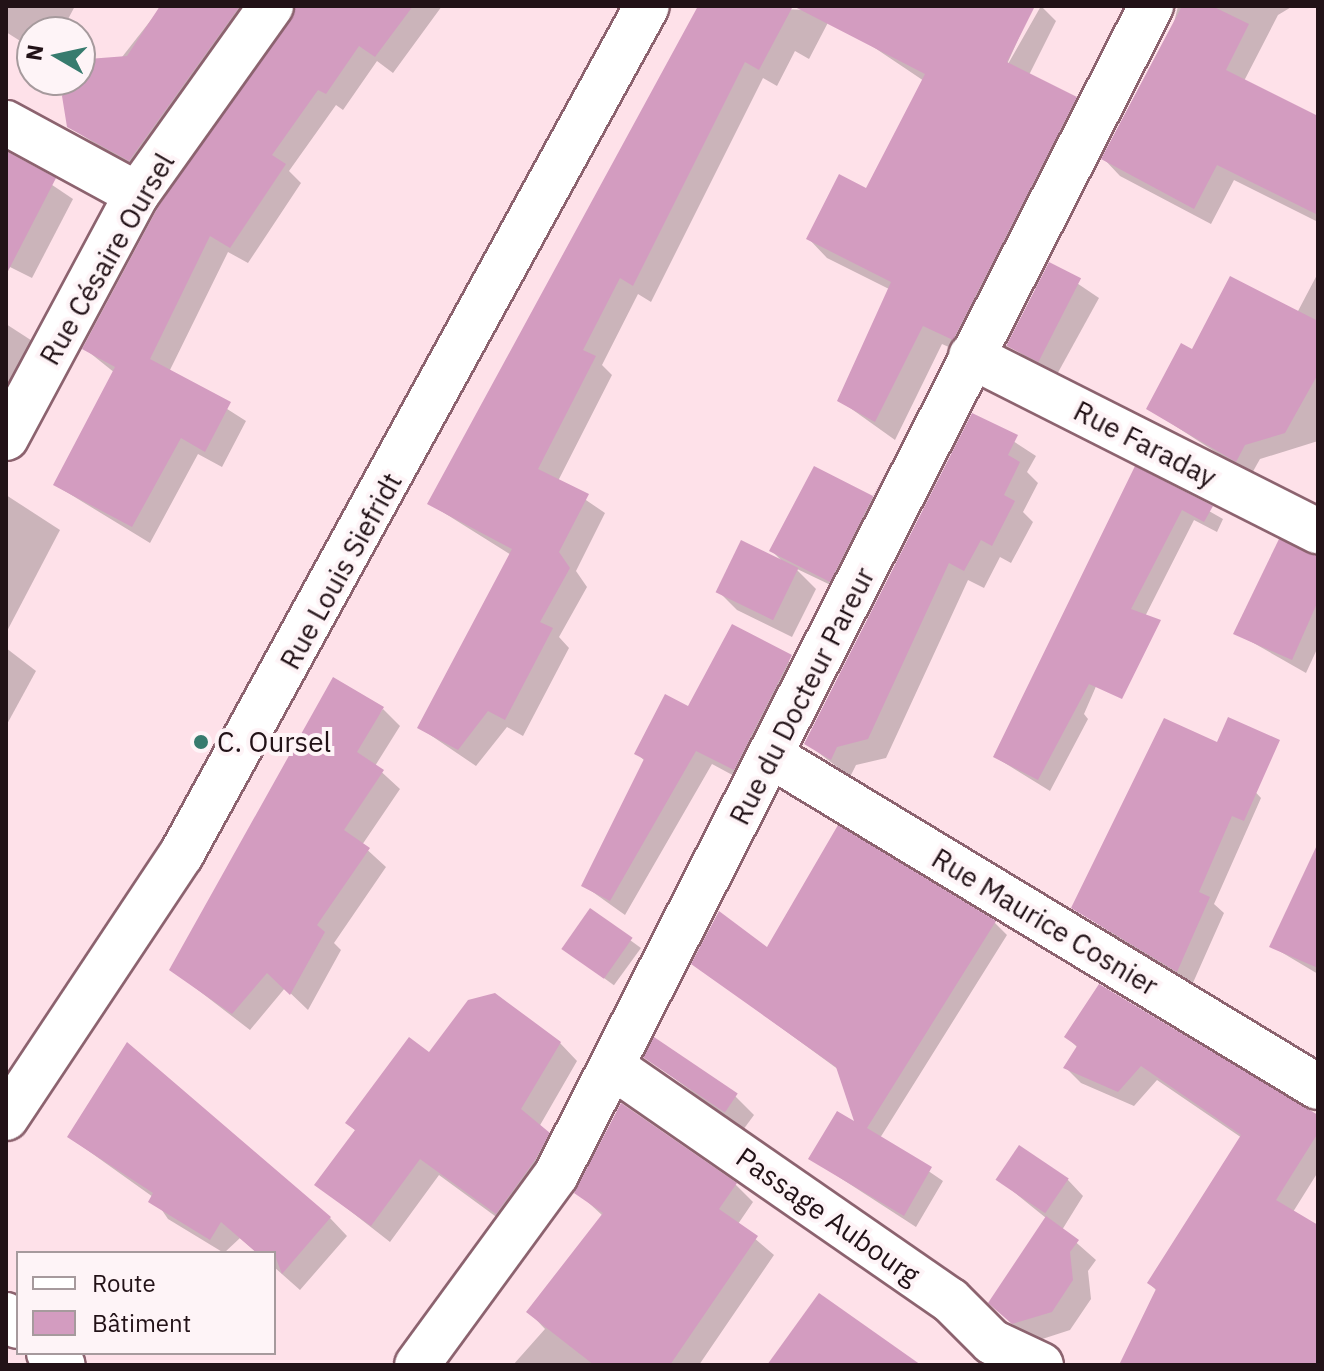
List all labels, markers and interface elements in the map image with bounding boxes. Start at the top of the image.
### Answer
north arrow [16,16,96,96]
text: N [18,42,49,63]
street label: Rue Césaire Oursel [33,147,181,371]
street label: Rue Faraday [1068,394,1222,494]
street label: Rue Louis Siefridt [273,467,409,675]
street label: Rue du Docteur Pareur [722,562,882,830]
place label: C. Oursel [217,725,331,759]
marker: C. Oursel [192,733,210,751]
street label: Rue Maurice Cosnier [926,841,1164,1003]
street label: Passage Aubourg [730,1140,926,1292]
legend [16,1251,276,1355]
text: Route [92,1267,156,1299]
text: Bâtiment [92,1307,191,1339]

